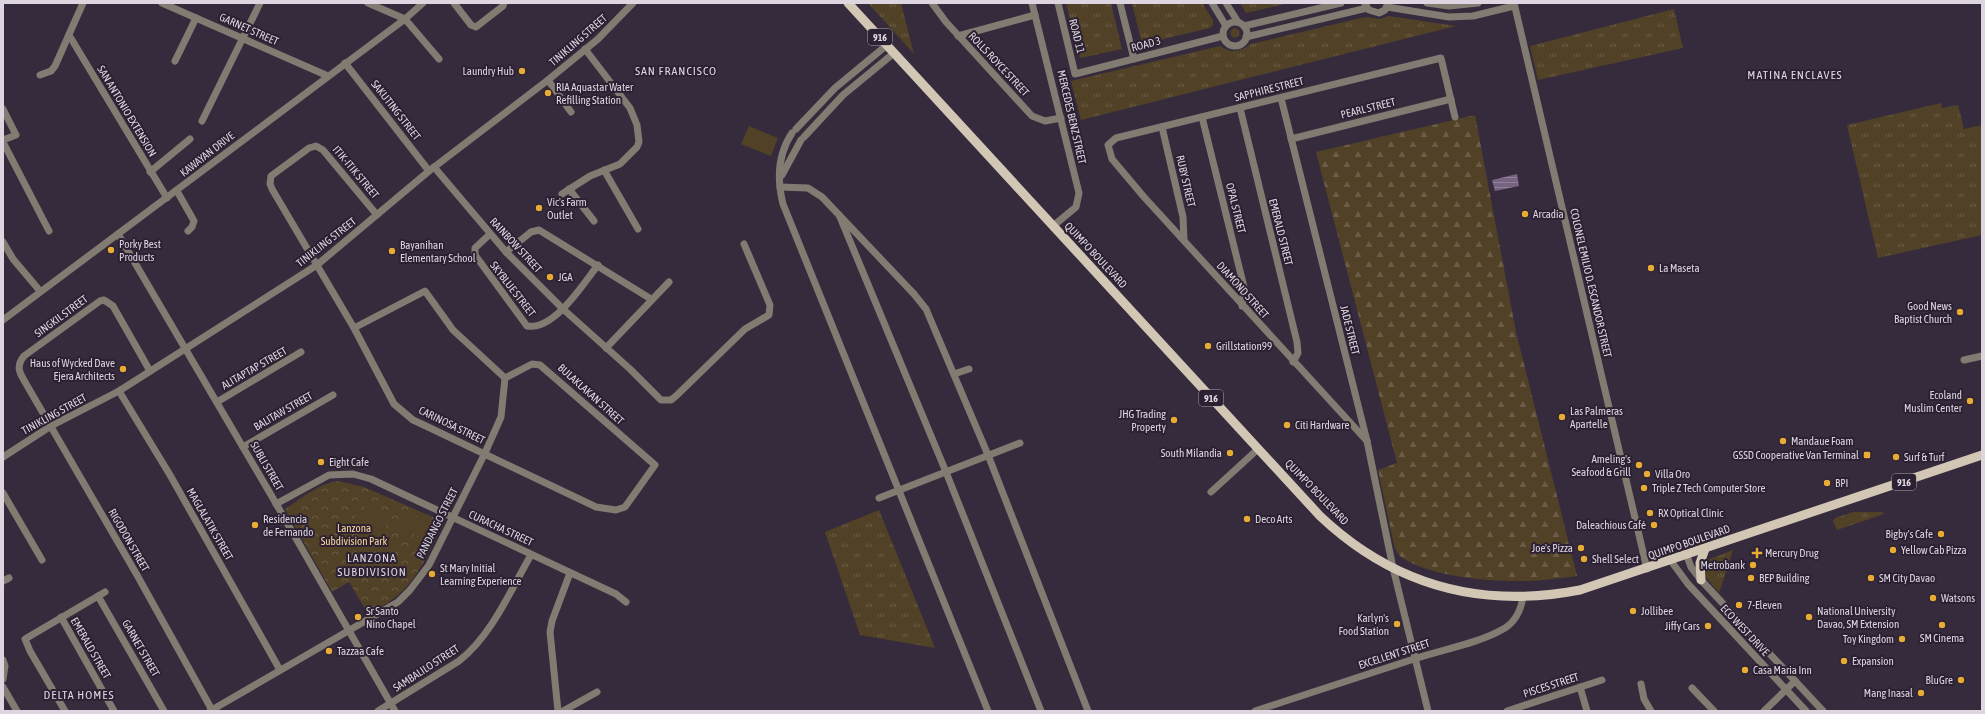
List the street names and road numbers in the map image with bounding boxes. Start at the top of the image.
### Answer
street label: GARNET STREET [218,11,281,47]
street label: TINIKLING STREET [547,12,609,68]
street label: ROAD 11 [1067,17,1087,55]
road number: 916 [868,29,892,45]
street label: ROLLS ROYCE STREET [966,30,1032,98]
street label: ROAD 3 [1130,34,1162,54]
street label: SAN ANTONIO EXTENSION [95,63,159,159]
street label: MERCEDES BENZ STREET [1055,69,1089,165]
street label: SAPPHIRE STREET [1233,75,1305,103]
street label: SAKUTING STREET [369,78,423,142]
street label: PEARL STREET [1339,95,1397,121]
street label: KAWAYAN DRIVE [178,129,237,179]
street label: ITIK-ITIK STREET [330,143,382,201]
street label: RUBY STREET [1174,154,1198,208]
street label: OPAL STREET [1224,181,1248,235]
street label: EMERALD STREET [1267,197,1295,267]
street label: COLONEL EMILIO D. ESCANDOR STREET [1568,207,1614,359]
street label: TINIKLING STREET [294,215,358,269]
street label: RAINBOW STREET [488,215,544,275]
street label: QUIMPO BOULEVARD [1062,220,1130,290]
street label: SKYBLUE STREET [488,259,538,319]
street label: DIAMOND STREET [1215,259,1271,321]
street label: SINGKIL STREET [32,293,90,339]
street label: JADE STREET [1338,304,1362,356]
street label: ALITAPTAP STREET [219,344,289,392]
street label: BULAKLAKAN STREET [556,361,626,427]
street label: BALITAW STREET [251,389,315,433]
road number: 916 [1199,390,1223,406]
street label: TINIKLING STREET [19,391,89,437]
street label: CARINOSA STREET [417,404,487,446]
street label: SUBLI STREET [248,440,286,493]
street label: QUIMPO BOULEVARD [1283,457,1351,527]
road number: 916 [1892,474,1916,490]
street label: PANDANGO STREET [414,485,460,560]
street label: MAGLALATIK STREET [185,486,236,562]
street label: RIGODON STREET [106,507,152,574]
street label: CURACHA STREET [467,508,535,548]
street label: QUIMPO BOULEVARD [1647,522,1731,562]
street label: ECO WEST DRIVE [1718,602,1772,658]
street label: EMERALD STREET [69,615,113,681]
street label: GARNET STREET [120,618,162,679]
street label: EXCELLENT STREET [1357,637,1431,671]
street label: SAMBALILO STREET [391,642,461,694]
street label: PISCES STREET [1522,670,1580,700]

